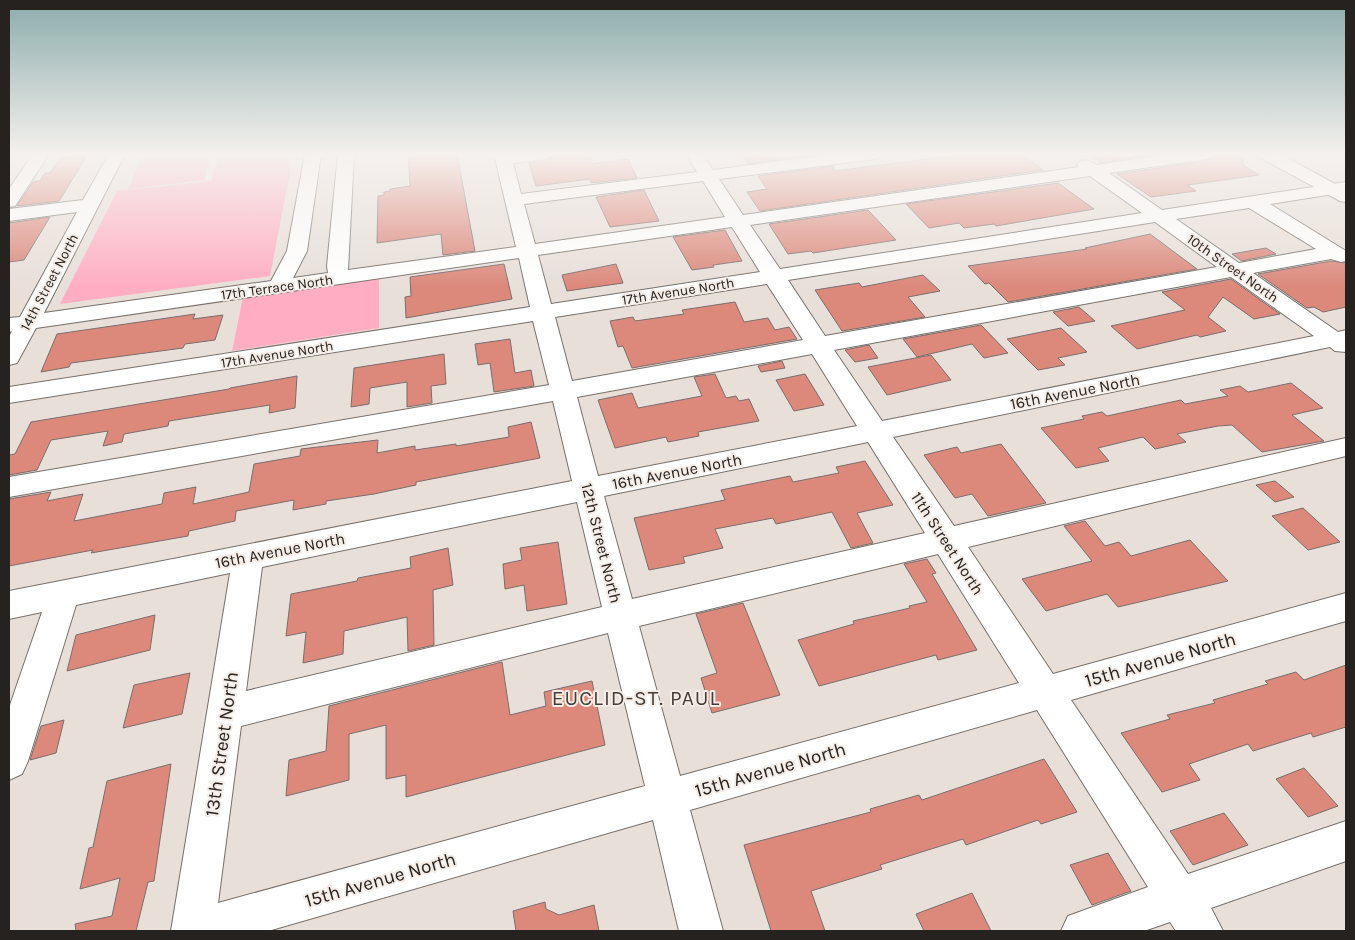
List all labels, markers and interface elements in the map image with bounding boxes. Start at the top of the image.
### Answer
street label: 14th Street North [17,231,82,334]
street label: 10th Street North [1184,231,1282,306]
street label: 17th Terrace North [220,271,334,304]
street label: 17th Avenue North [621,274,736,309]
street label: 17th Avenue North [220,337,335,372]
street label: 16th Avenue North [1009,370,1141,413]
street label: 16th Avenue North [611,450,743,493]
street label: 12th Street North [577,481,626,605]
street label: 11th Street North [907,488,988,598]
street label: 16th Avenue North [214,529,346,572]
street label: 15th Avenue North [1082,628,1238,692]
street label: 13th Street North [201,670,243,818]
district label: EUCLID-ST. PAUL [552,686,720,710]
street label: 15th Avenue North [692,738,848,802]
street label: 15th Avenue North [302,848,458,912]

